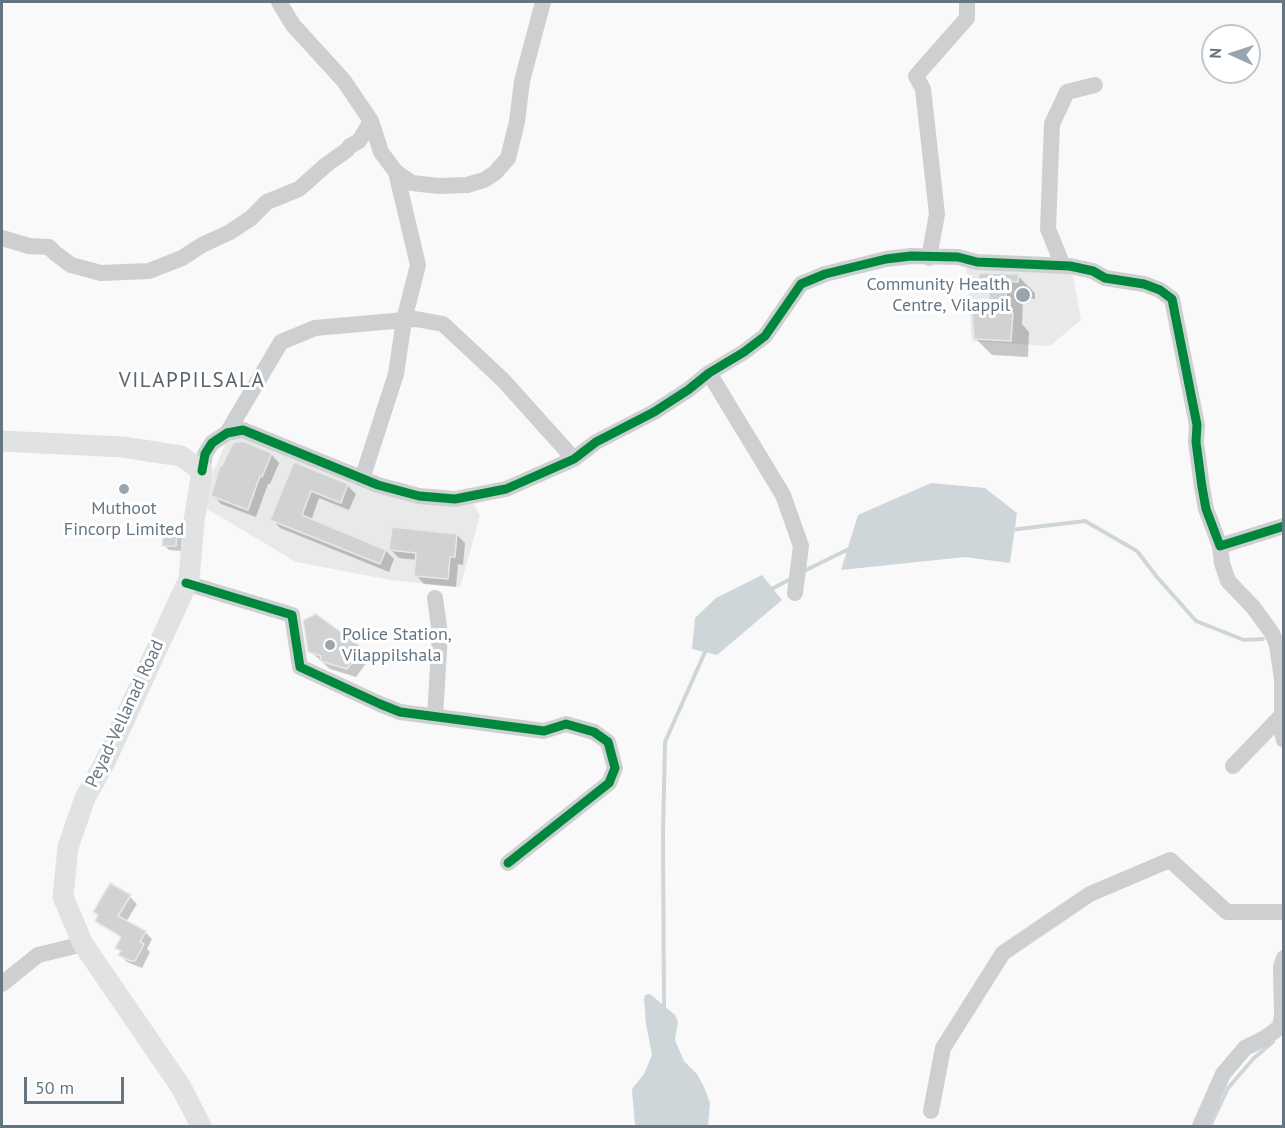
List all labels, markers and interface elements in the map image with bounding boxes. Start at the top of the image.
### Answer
north arrow [1201,24,1261,84]
text: N [1205,47,1225,59]
place label: Community Health Centre, Vilappil [866,274,1010,316]
marker: Community Health Centre, Vilappil [1014,286,1032,304]
district label: VILAPPILSALA [119,368,265,394]
marker: Muthoot Fincorp Limited [117,482,131,496]
place label: Muthoot Fincorp Limited [64,498,184,540]
place label: Police Station, Vilappilshala [342,624,452,666]
street label: Peyad-Vellanad Road [81,637,169,791]
marker: Police Station, Vilappilshala [323,638,337,652]
scale bar [27,1065,128,1103]
text: 50 m [35,1076,74,1099]

